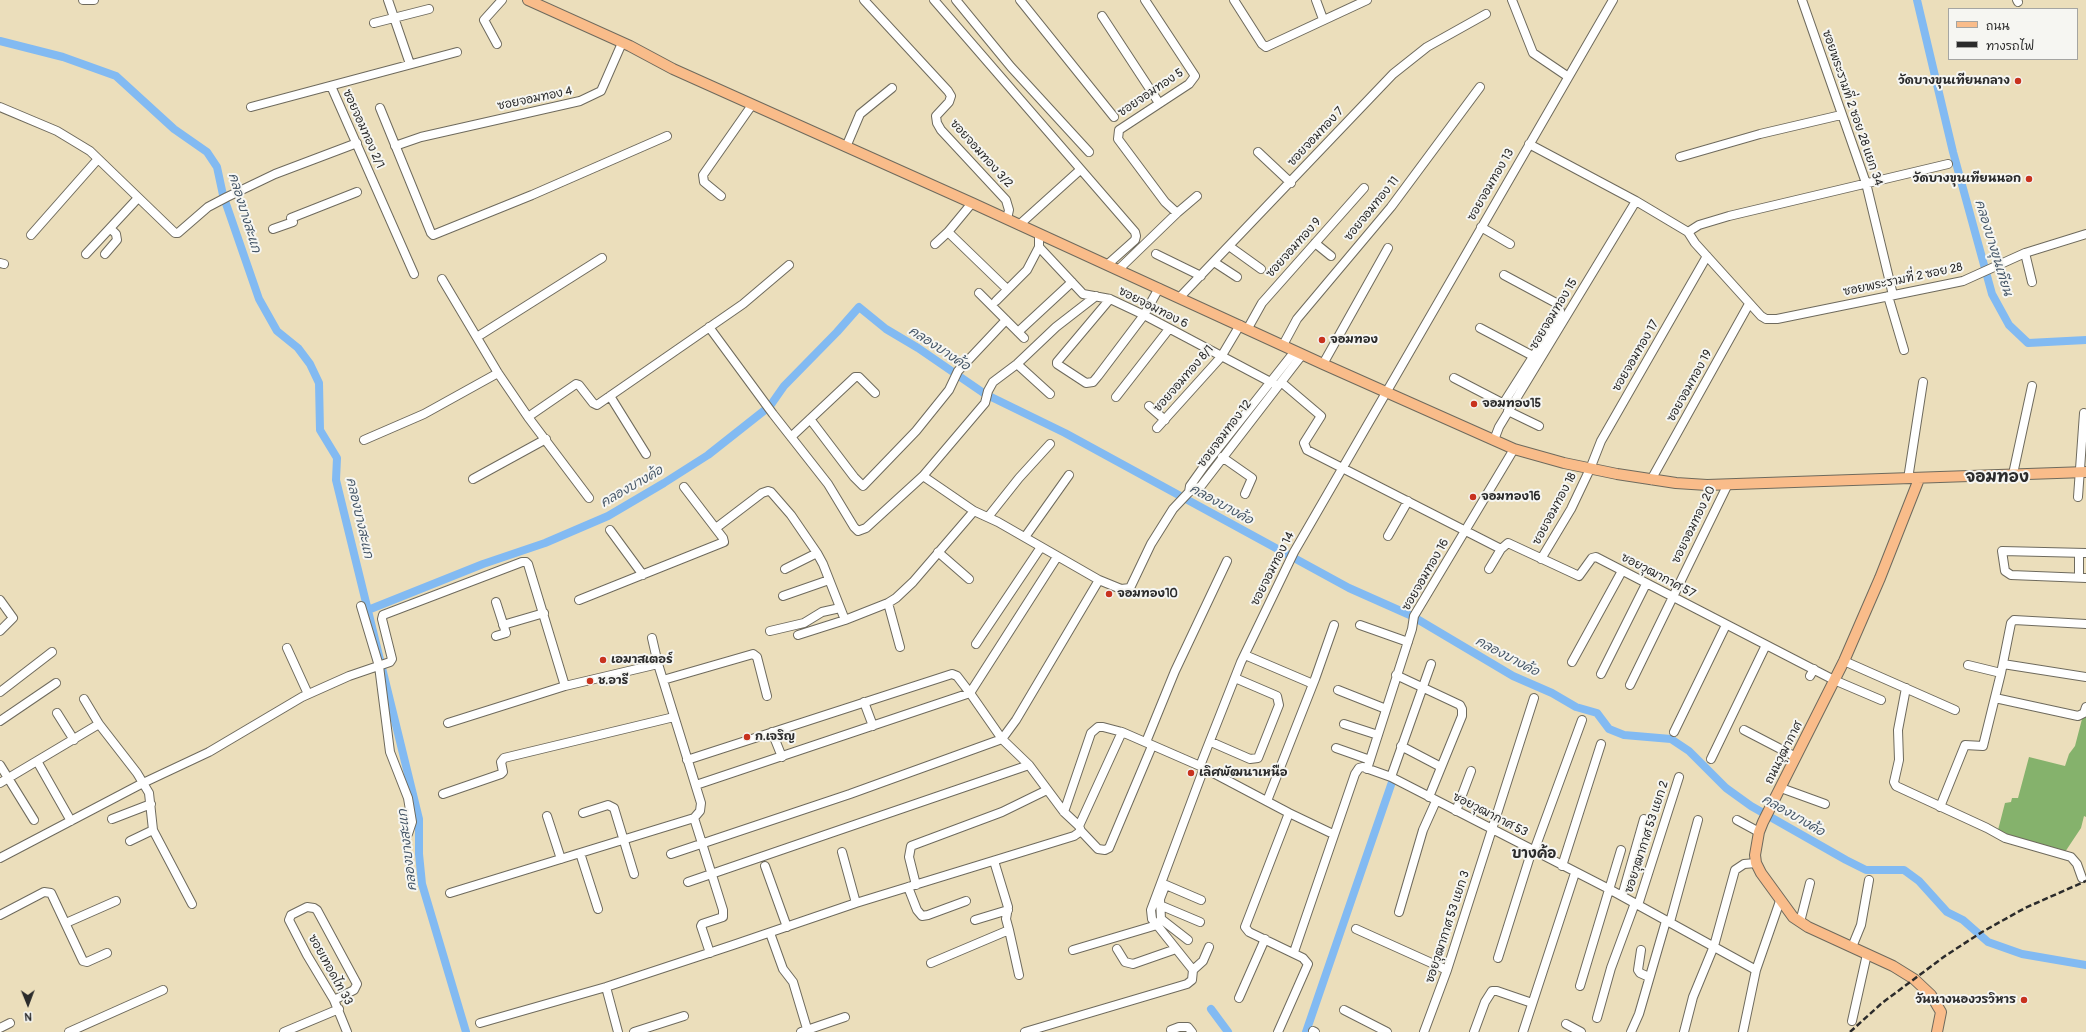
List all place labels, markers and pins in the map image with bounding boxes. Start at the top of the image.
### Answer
place label: วัดบางขุนเทียนกลาง [1898,74,2010,88]
marker: วัดบางขุนเทียนกลาง [2013,76,2023,86]
place label: วัดบางขุนเทียนนอก [1913,172,2021,186]
marker: วัดบางขุนเทียนนอก [2024,174,2034,184]
place label: จอมทอง [1330,333,1378,347]
marker: จอมทอง [1317,335,1327,345]
place label: จอมทอง15 [1482,397,1541,411]
marker: จอมทอง15 [1469,399,1479,409]
place label: จอมทอง16 [1481,490,1541,504]
marker: จอมทอง16 [1468,492,1478,502]
place label: จอมทอง10 [1117,587,1178,601]
marker: จอมทอง10 [1104,589,1114,599]
place label: เอมาสเตอร์ [611,653,673,667]
marker: เอมาสเตอร์ [598,655,608,665]
place label: ช.อารี [598,674,628,688]
marker: ช.อารี [585,676,595,686]
place label: ก.เจริญ [755,730,795,744]
marker: ก.เจริญ [742,732,752,742]
place label: เลิศพัฒนาเหนือ [1199,766,1287,780]
marker: เลิศพัฒนาเหนือ [1186,768,1196,778]
place label: วันนางนองวรวิหาร [1915,993,2016,1007]
marker: วันนางนองวรวิหาร [2019,995,2029,1005]

